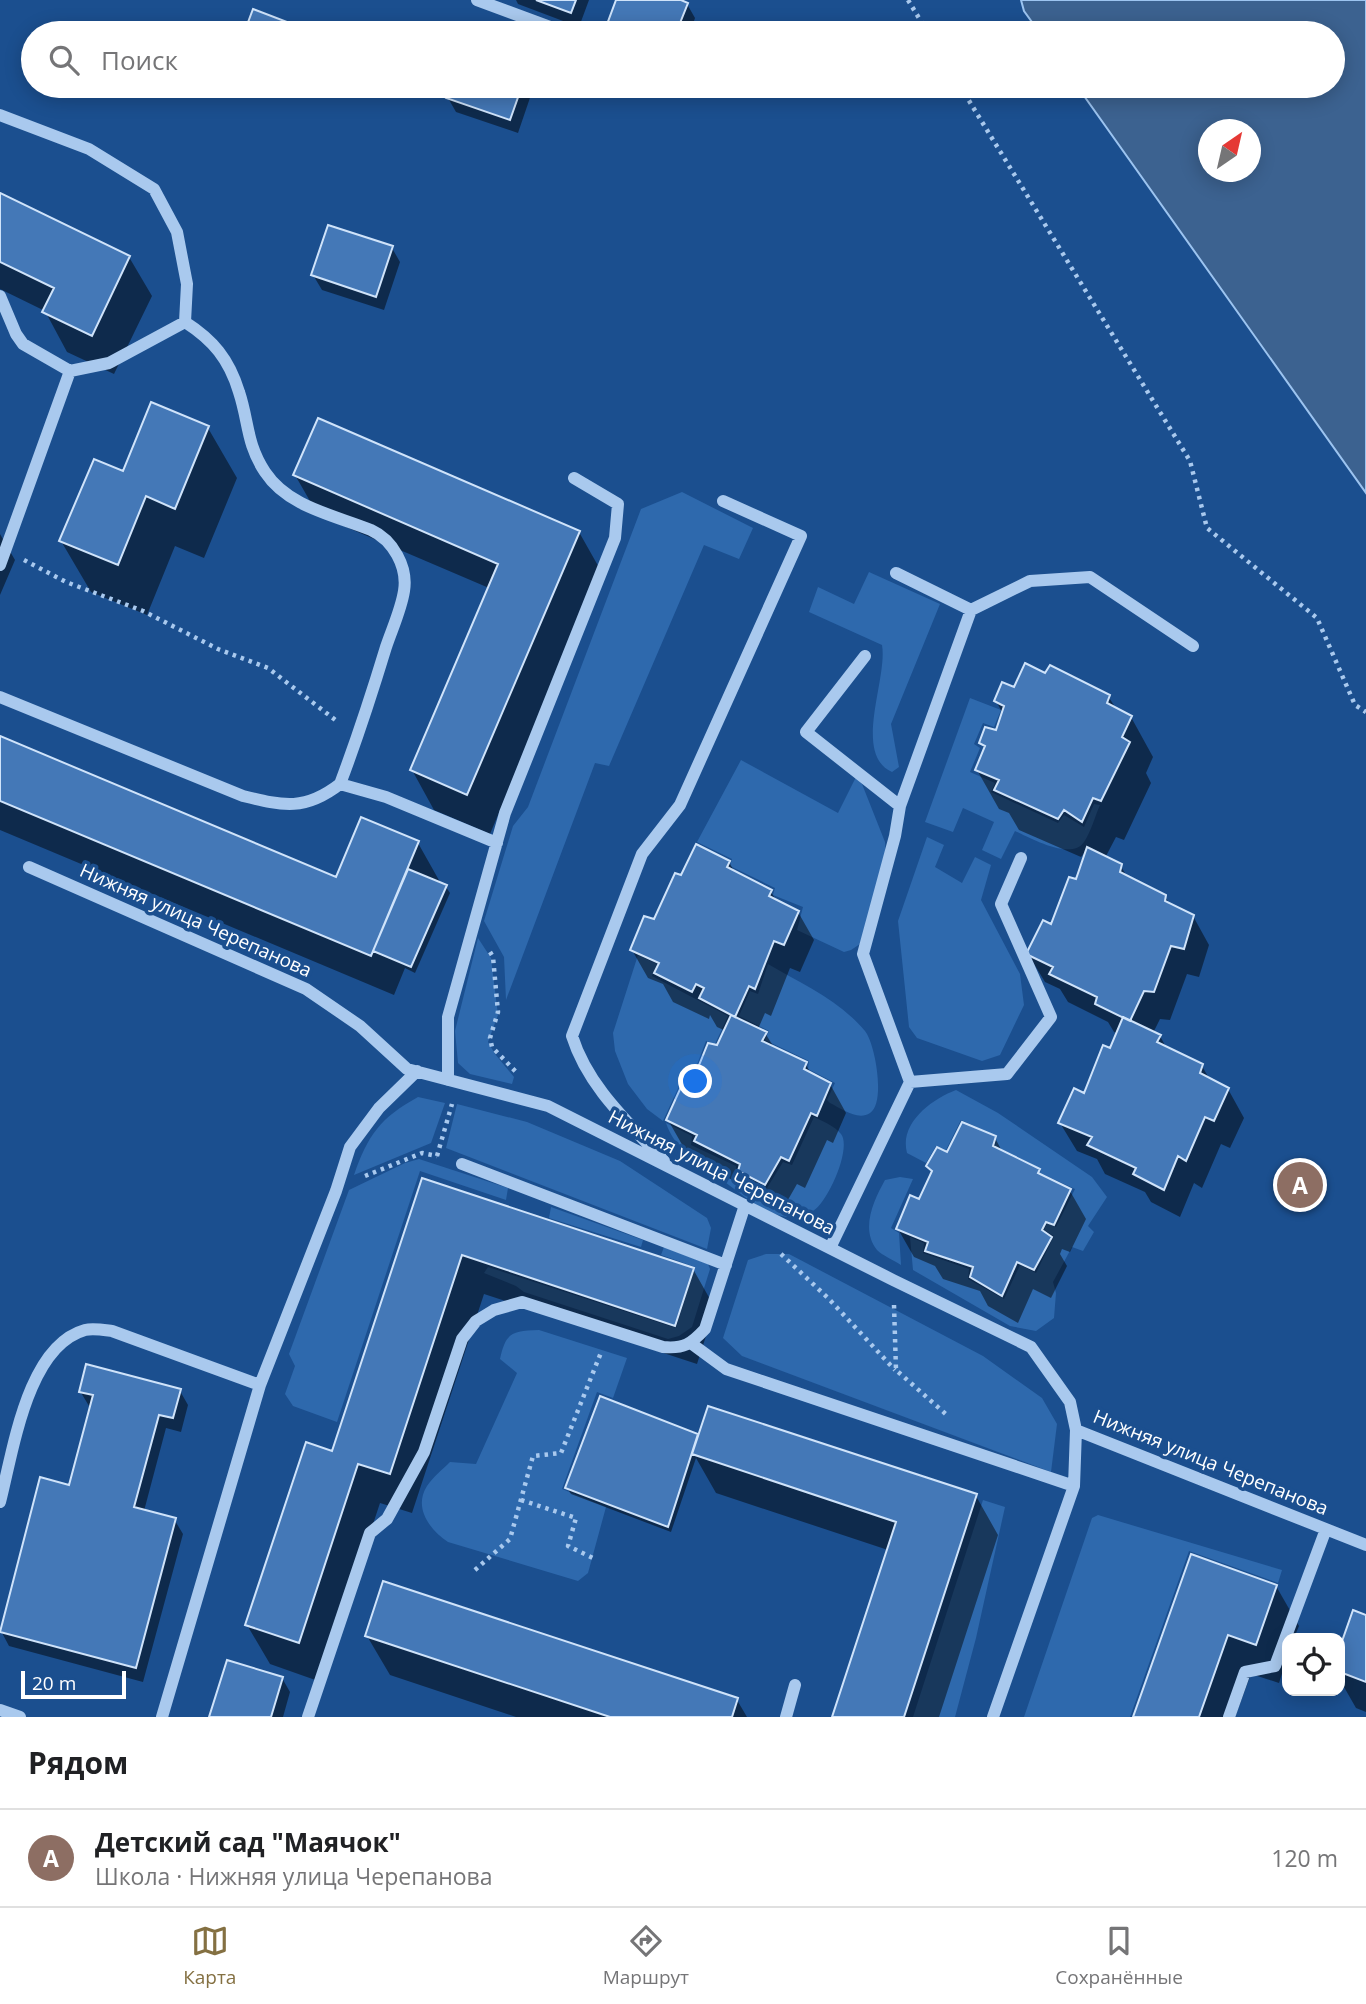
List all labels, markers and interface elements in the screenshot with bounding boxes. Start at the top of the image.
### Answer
search box [21,21,1345,98]
icon: search [45,41,83,79]
text: Поиск [101,42,178,78]
north arrow [1198,119,1261,182]
street label: Нижняя улица Черепанова [76,857,316,983]
your location [678,1064,712,1098]
street label: Нижняя улица Черепанова [604,1103,840,1241]
pin: A [1277,1159,1323,1211]
street label: Нижняя улица Черепанова [1090,1403,1332,1521]
map controls [1282,1633,1345,1696]
button: locate [1282,1633,1345,1696]
scale bar [21,1668,126,1700]
text: 20 m [32,1670,76,1696]
text: Рядом [28,1742,128,1783]
text: Детский сад "Маячок" [95,1824,401,1860]
text: A [43,1842,59,1874]
text: 120 m [1271,1842,1338,1874]
text: Школа · Нижняя улица Черепанова [95,1860,493,1892]
tab: Карта [183,1922,236,1990]
tab: Маршрут [603,1922,689,1990]
tab: Сохранённые [1055,1922,1183,1990]

